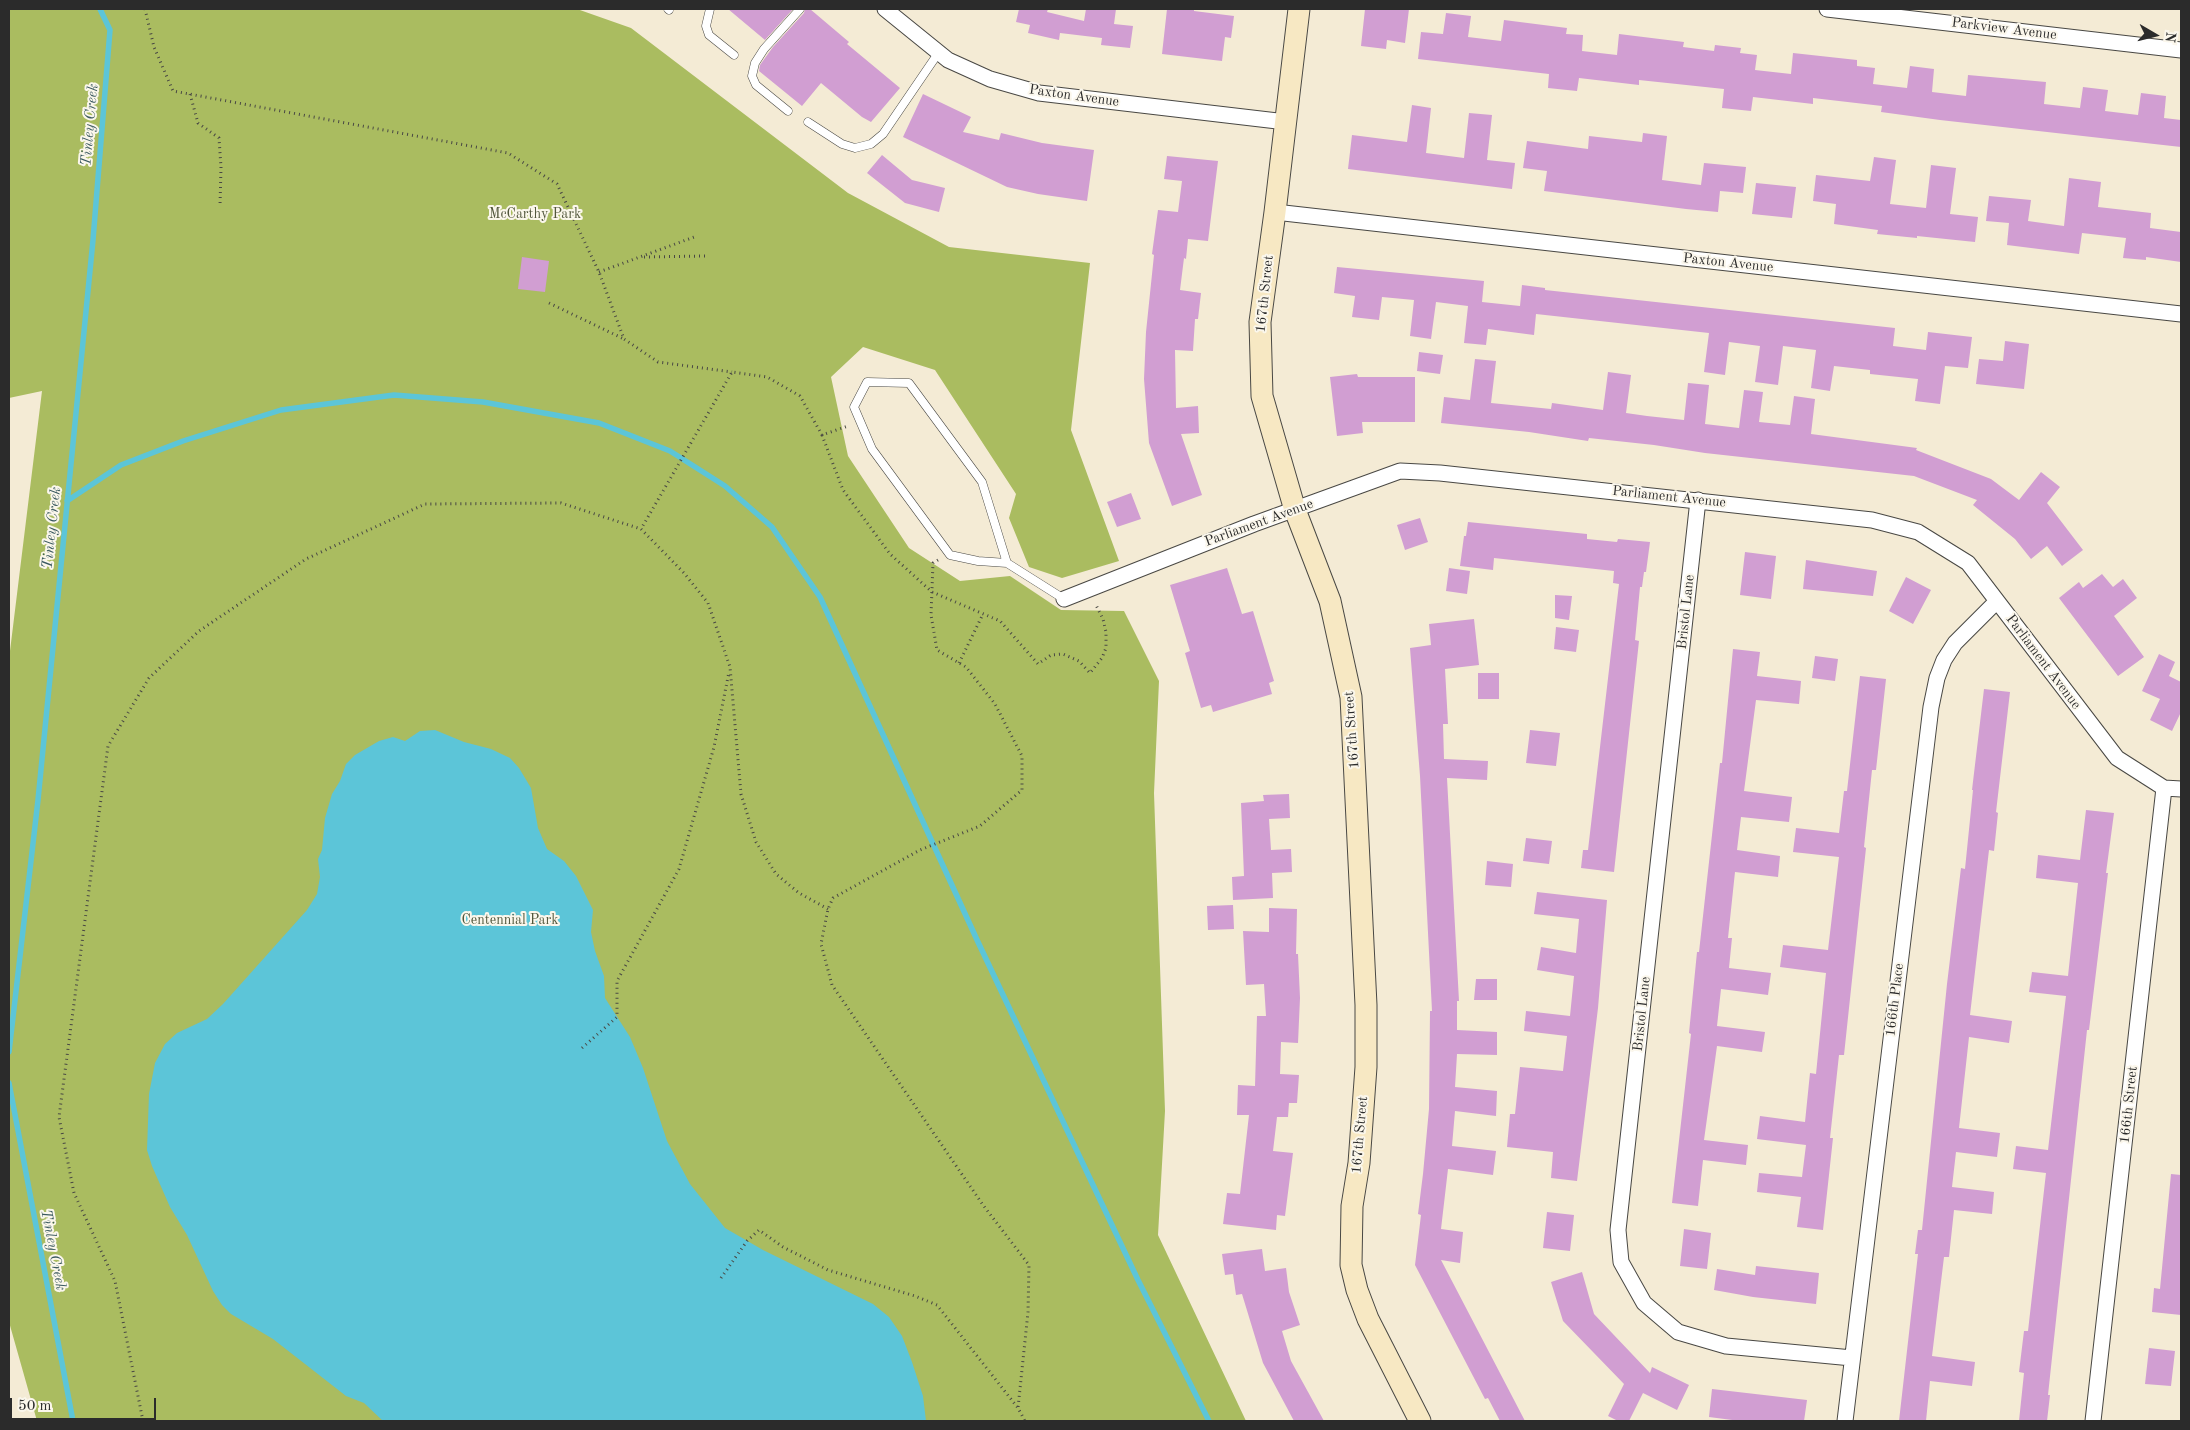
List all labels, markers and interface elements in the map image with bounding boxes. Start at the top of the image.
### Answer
north arrow [2130,10,2180,60]
street label: Parkview Avenue [1951,14,2057,44]
text: N [2162,31,2178,43]
street label: Paxton Avenue [1028,81,1120,111]
water label: Tinley Creek [77,83,103,167]
park label: McCarthy Park [489,206,581,222]
street label: Paxton Avenue [1682,250,1774,276]
street label: 167th Street [1253,254,1277,334]
street label: Parliament Avenue [1611,483,1727,511]
water label: Tinley Creek [39,486,65,570]
street label: Parliament Avenue [1202,496,1316,550]
street label: Bristol Lane [1674,574,1698,650]
street label: Parliament Avenue [2002,611,2084,713]
street label: 167th Street [1341,691,1363,769]
park label: Centennial Park [461,912,559,928]
street label: 166th Place [1882,962,1908,1038]
street label: Bristol Lane [1630,976,1654,1052]
street label: 166th Street [2117,1065,2141,1145]
street label: 167th Street [1348,1095,1372,1175]
water label: Tinley Creek [36,1208,70,1292]
scale bar [12,1388,159,1420]
text: 50 m [18,1399,52,1414]

